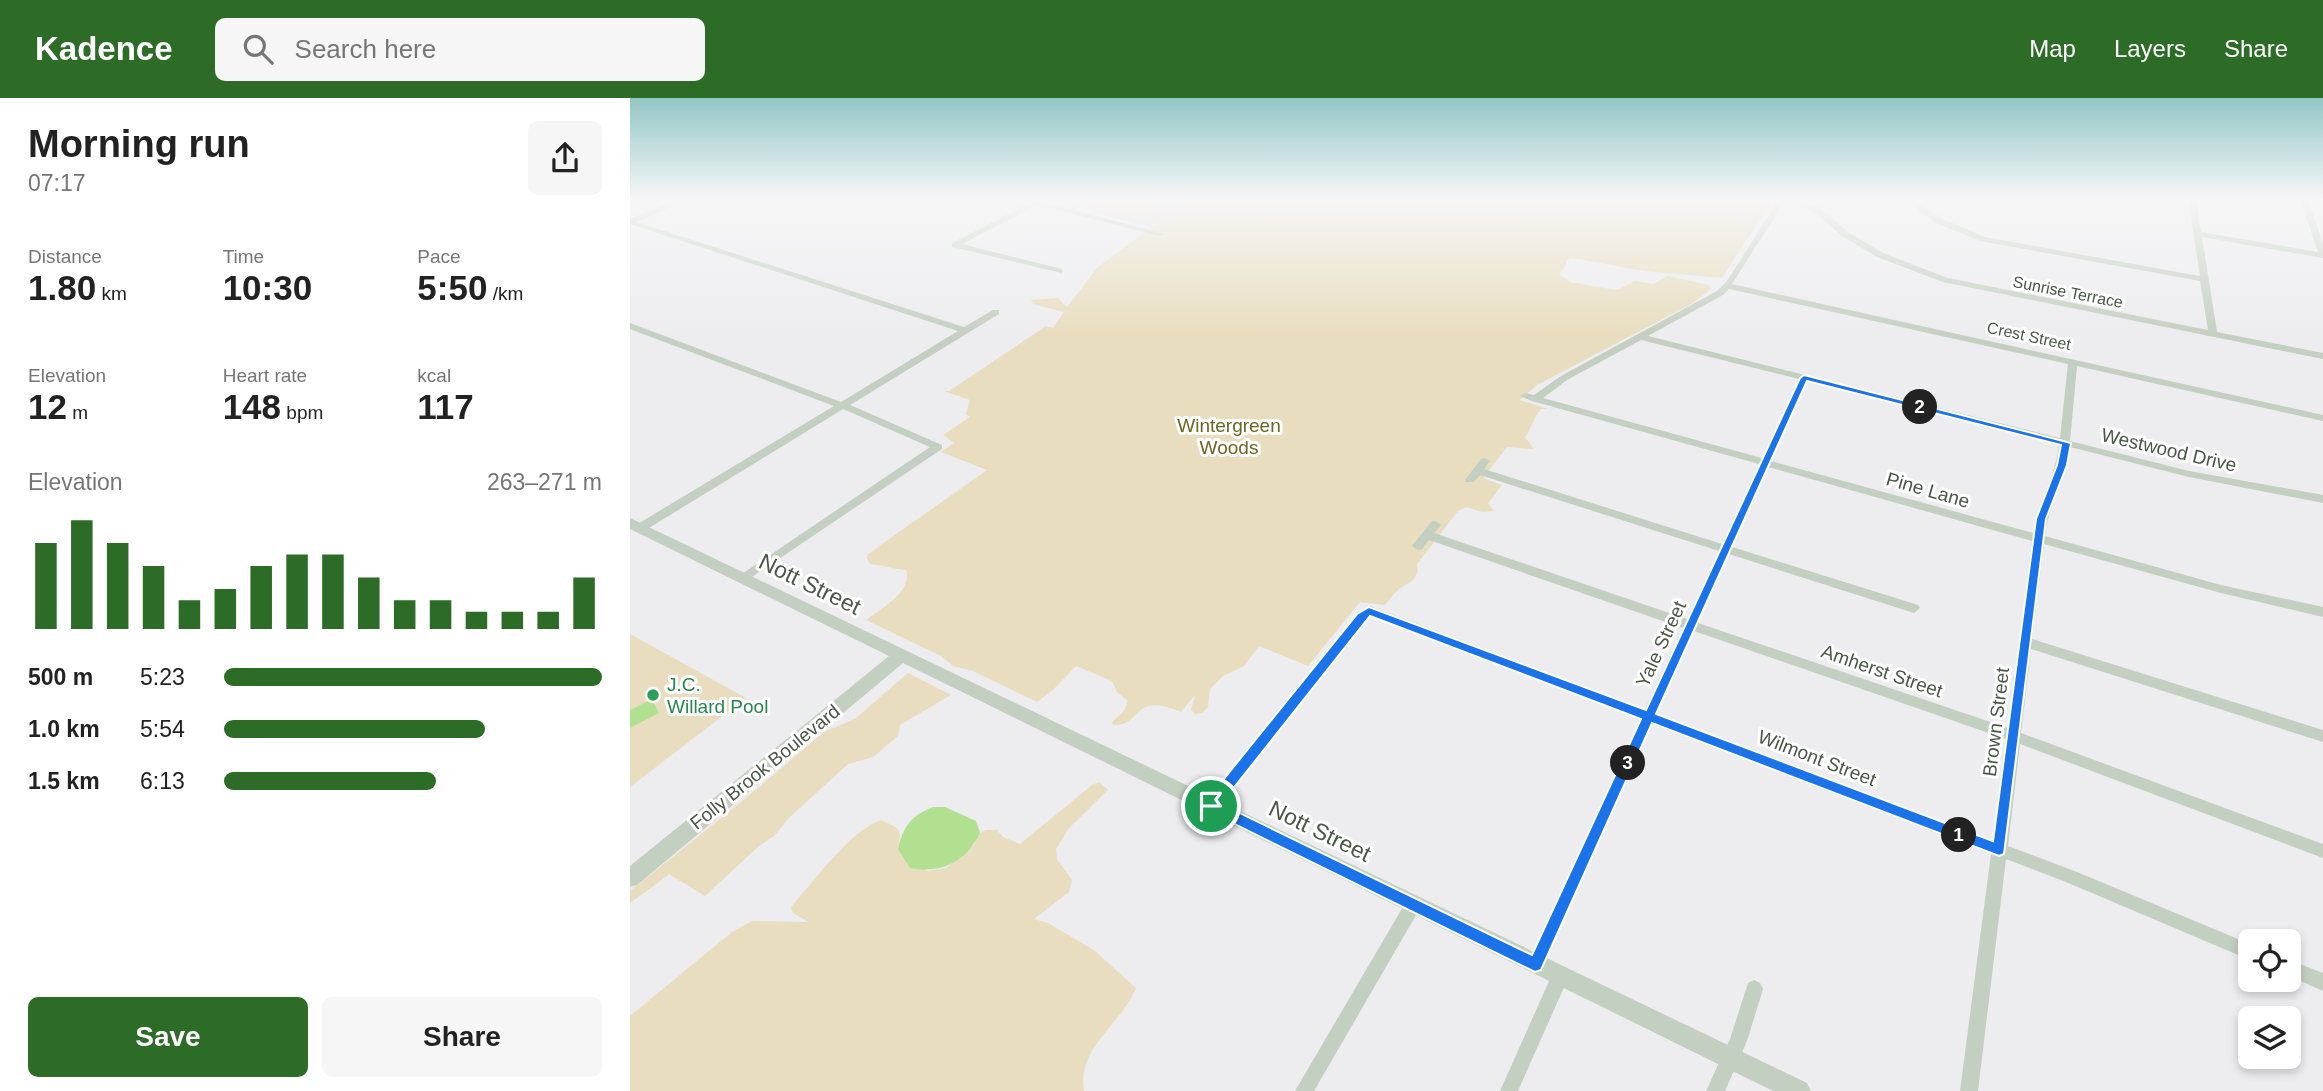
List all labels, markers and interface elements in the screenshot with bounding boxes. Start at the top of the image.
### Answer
search box [215,18,705,81]
text: Kadence [35,30,173,67]
icon: search [239,30,277,68]
text: Search here [295,34,436,64]
text: Map [2029,35,2076,62]
text: Layers [2114,35,2186,62]
text: Share [2224,35,2288,62]
button: share [528,121,602,195]
text: Morning run [28,123,250,165]
text: 07:17 [28,170,86,196]
text: Distance [28,246,102,267]
text: Time [223,246,264,267]
text: Pace [417,246,461,267]
text: 1.80 [28,268,96,307]
text: 10:30 [223,268,312,307]
text: 5:50 [417,268,487,307]
street label: Sunrise Terrace [2012,273,2125,311]
text: km [96,283,127,304]
text: /km [487,283,523,304]
street label: Crest Street [1985,319,2073,353]
text: Elevation [28,365,106,386]
text: Heart rate [223,365,307,386]
text: kcal [417,365,451,386]
text: 12 [28,387,67,426]
text: 148 [223,387,281,426]
text: 117 [417,387,474,426]
pin: 2 [1902,390,1938,424]
text: 2 [1914,396,1925,417]
text: m [67,402,88,423]
text: bpm [281,402,323,423]
park label: Wintergreen Woods [1177,415,1281,458]
street label: Westwood Drive [2099,424,2239,476]
street label: Pine Lane [1884,468,1972,512]
text: Elevation [28,469,123,495]
text: 263–271 m [487,469,602,495]
street label: Nott Street [755,548,866,620]
street label: Yale Street [1632,597,1690,690]
street label: Amherst Street [1819,640,1946,702]
text: 500 m [28,664,93,690]
text: 5:23 [140,664,185,690]
street label: Brown Street [1979,666,2013,778]
place label: J.C. Willard Pool [667,674,768,717]
marker: J.C. Willard Pool [645,687,661,703]
street label: Folly Brook Boulevard [686,700,844,834]
text: 1.0 km [28,716,100,742]
text: 5:54 [140,716,185,742]
street label: Wilmont Street [1755,726,1880,790]
pin: 3 [1611,746,1646,780]
text: 3 [1622,752,1633,773]
text: 1.5 km [28,768,100,794]
text: 6:13 [140,768,185,794]
pin [1181,776,1241,836]
icon: arrive [1192,787,1230,825]
street label: Nott Street [1265,795,1376,867]
pin: 1 [1942,818,1976,852]
text: 1 [1953,824,1964,845]
map controls [2238,929,2301,1069]
button: locate [2238,929,2301,992]
button: Save [28,997,308,1077]
button: Share [322,997,602,1077]
button: layers [2238,1006,2301,1069]

